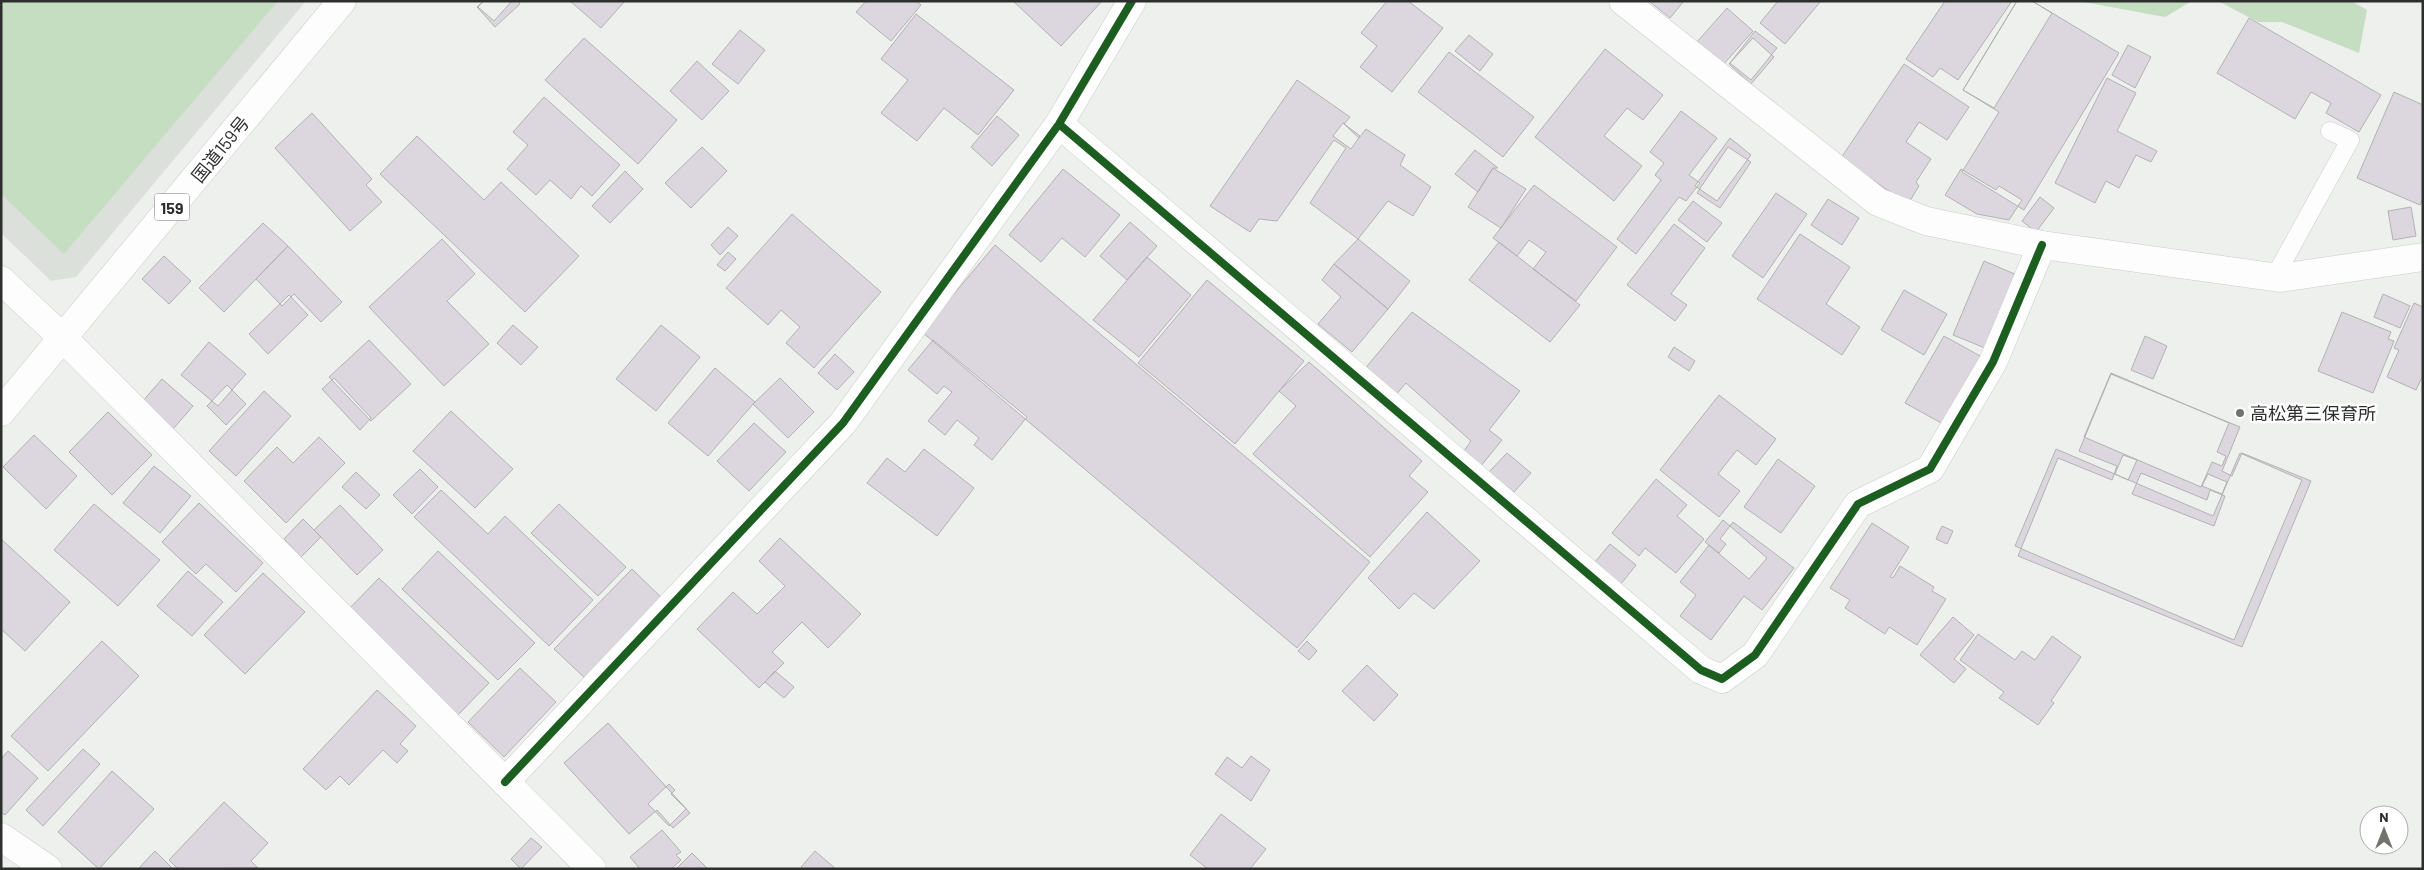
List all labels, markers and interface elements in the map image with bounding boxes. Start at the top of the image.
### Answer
street label: 国道159号 [187,111,253,187]
road number: 159 [154,193,190,220]
place label: 高松第三保育所 [2250,402,2376,424]
marker: 高松第三保育所 [2234,407,2246,419]
north arrow [2359,805,2409,855]
text: N [2379,808,2389,825]

